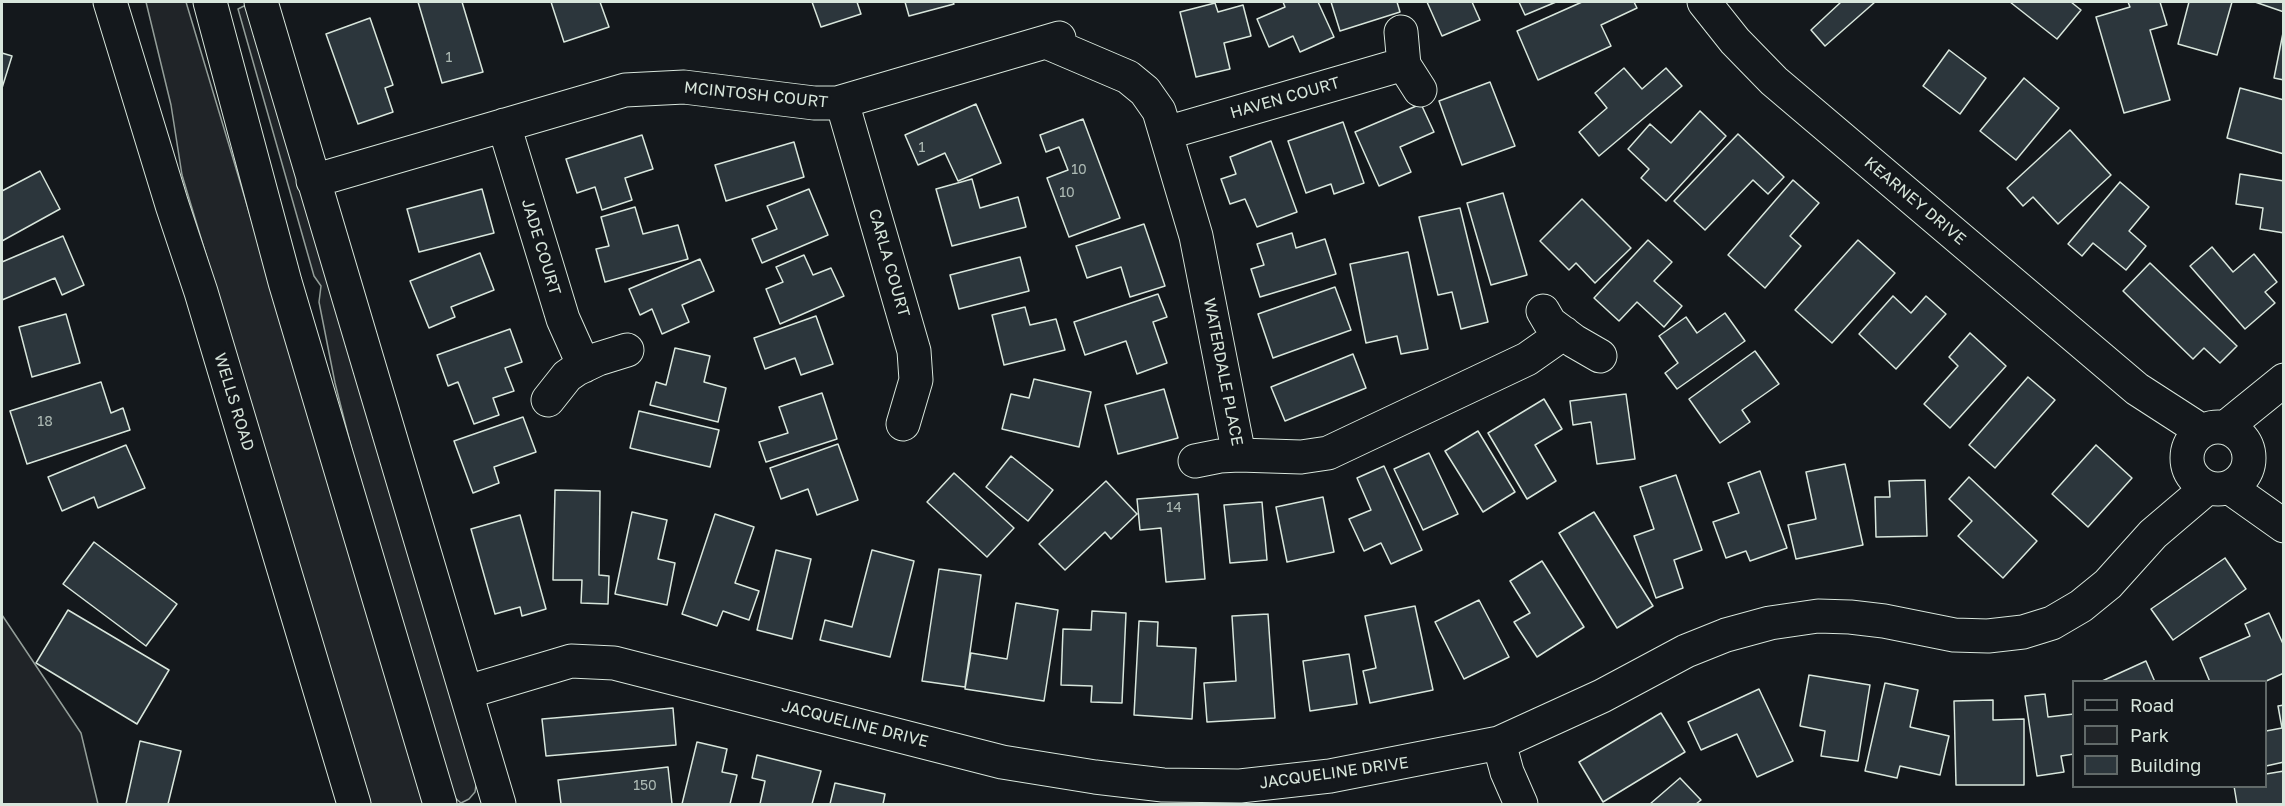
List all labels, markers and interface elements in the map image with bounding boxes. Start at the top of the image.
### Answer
house number: 1 [446,50,452,66]
street label: HAVEN COURT [1228,73,1342,123]
street label: MCINTOSH COURT [683,78,829,112]
house number: 1 [919,140,925,156]
street label: KEARNEY DRIVE [1860,153,1970,249]
house number: 10 [1071,162,1087,178]
house number: 10 [1059,185,1075,201]
street label: JADE COURT [517,197,565,297]
street label: CARLA COURT [864,207,914,319]
street label: WATERDALE PLACE [1199,297,1247,447]
street label: WELLS ROAD [210,351,258,453]
house number: 18 [37,414,53,430]
house number: 14 [1166,500,1182,516]
legend [2072,680,2267,788]
text: Road [2130,694,2174,716]
street label: JACQUELINE DRIVE [780,696,930,752]
text: Park [2130,724,2169,746]
street label: JACQUELINE DRIVE [1258,753,1410,793]
text: Building [2130,754,2201,776]
house number: 150 [633,778,657,794]

